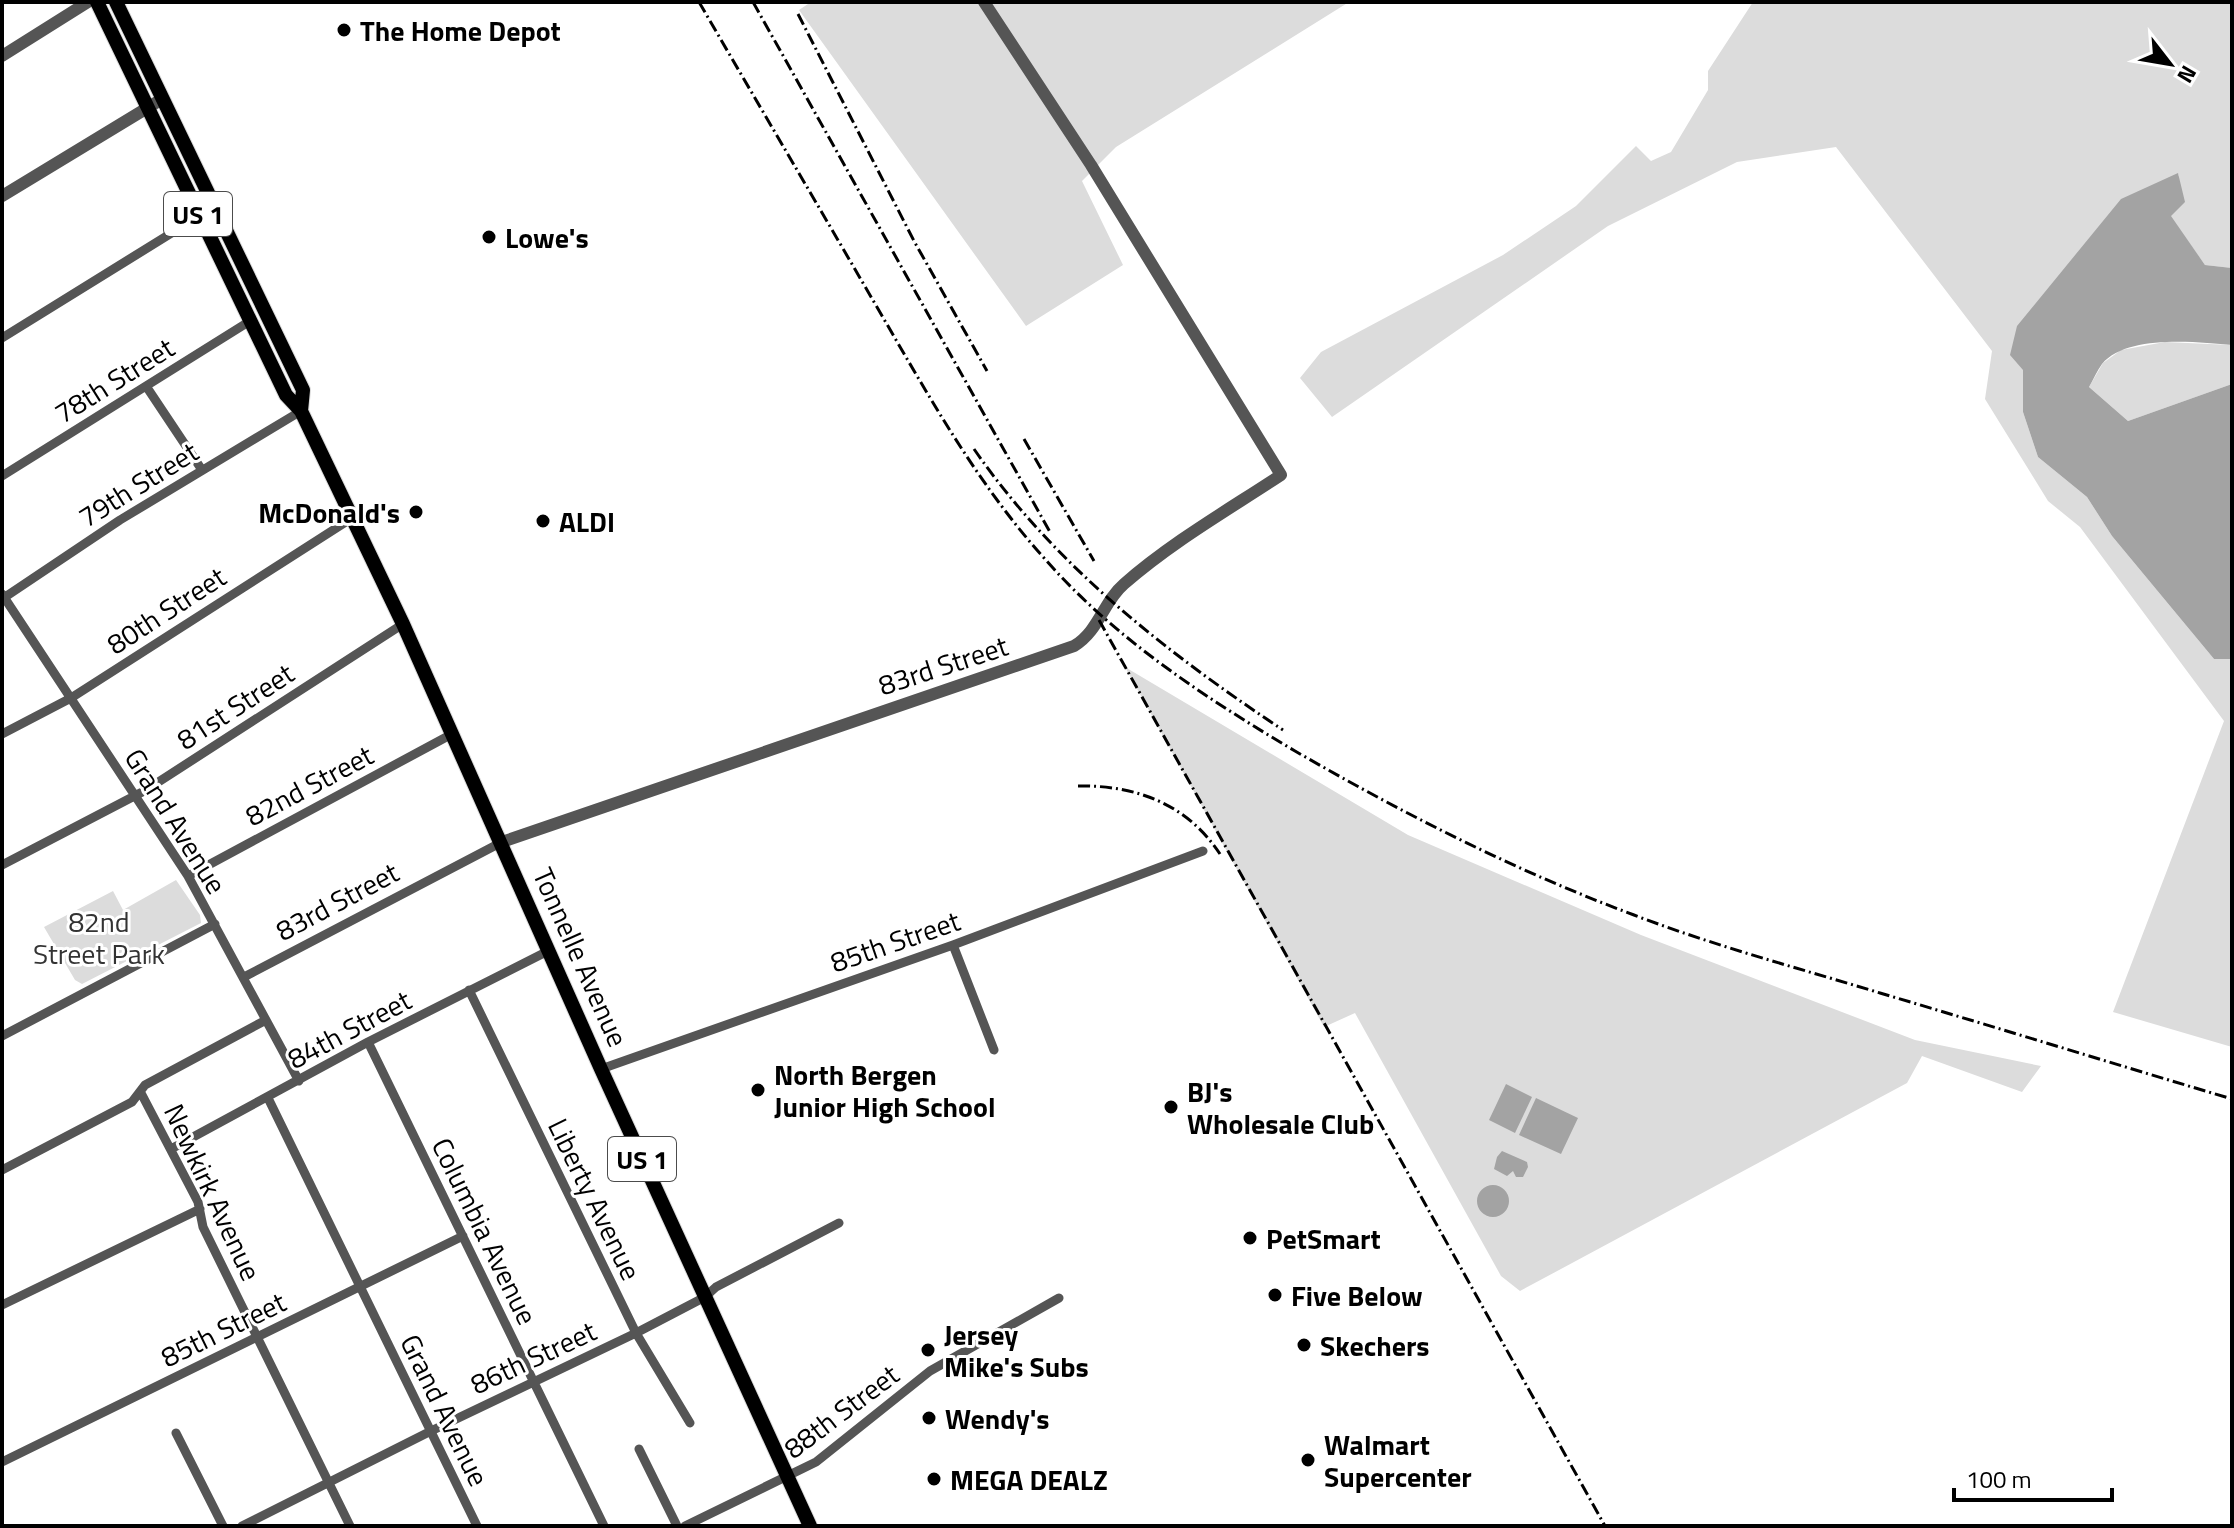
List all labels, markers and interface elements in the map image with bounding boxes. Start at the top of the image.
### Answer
place label: The Home Depot [360,9,561,52]
marker: The Home Depot [335,21,353,39]
north arrow [2130,24,2210,104]
text: N [2169,59,2206,90]
road number: US 1 [164,192,232,236]
place label: Lowe's [505,216,589,259]
marker: Lowe's [480,228,498,246]
street label: 78th Street [46,326,183,434]
street label: 79th Street [70,430,207,538]
place label: McDonald's [258,491,400,534]
place label: ALDI [559,500,615,543]
marker: McDonald's [407,503,425,521]
marker: ALDI [534,512,552,530]
street label: 80th Street [98,555,234,665]
street label: 83rd Street [873,624,1013,706]
street label: 81st Street [168,652,302,760]
street label: 82nd Street [237,733,381,837]
street label: Grand Avenue [114,740,238,902]
street label: 83rd Street [268,851,406,951]
street label: Tonnelle Avenue [522,861,640,1053]
street label: 85th Street [824,899,966,983]
park label: 82nd Street Park [33,900,165,975]
street label: 84th Street [279,978,419,1080]
place label: North Bergen Junior High School [774,1053,995,1128]
place label: BJ's Wholesale Club [1187,1070,1374,1145]
marker: North Bergen Junior High School [749,1081,767,1099]
street label: Newkirk Avenue [153,1097,273,1287]
marker: BJ's Wholesale Club [1162,1098,1180,1116]
street label: Liberty Avenue [537,1111,653,1287]
street label: Columbia Avenue [421,1130,549,1332]
road number: US 1 [608,1137,676,1181]
place label: PetSmart [1266,1217,1381,1260]
marker: PetSmart [1241,1229,1259,1247]
place label: Five Below [1291,1274,1423,1317]
street label: 85th Street [153,1280,293,1378]
marker: Five Below [1266,1286,1284,1304]
street label: 86th Street [463,1309,603,1405]
place label: Jersey Mike's Subs [944,1313,1089,1388]
place label: Skechers [1320,1324,1430,1367]
street label: Grand Avenue [390,1327,500,1493]
marker: Skechers [1295,1336,1313,1354]
marker: Jersey Mike's Subs [919,1341,937,1359]
street label: 88th Street [774,1353,908,1469]
place label: Wendy's [945,1397,1050,1440]
marker: Wendy's [920,1409,938,1427]
place label: Walmart Supercenter [1324,1423,1472,1498]
marker: Walmart Supercenter [1299,1451,1317,1469]
scale bar [1954,1452,2112,1502]
place label: MEGA DEALZ [950,1458,1108,1501]
text: 100 m [1966,1461,2032,1497]
marker: MEGA DEALZ [925,1470,943,1488]

